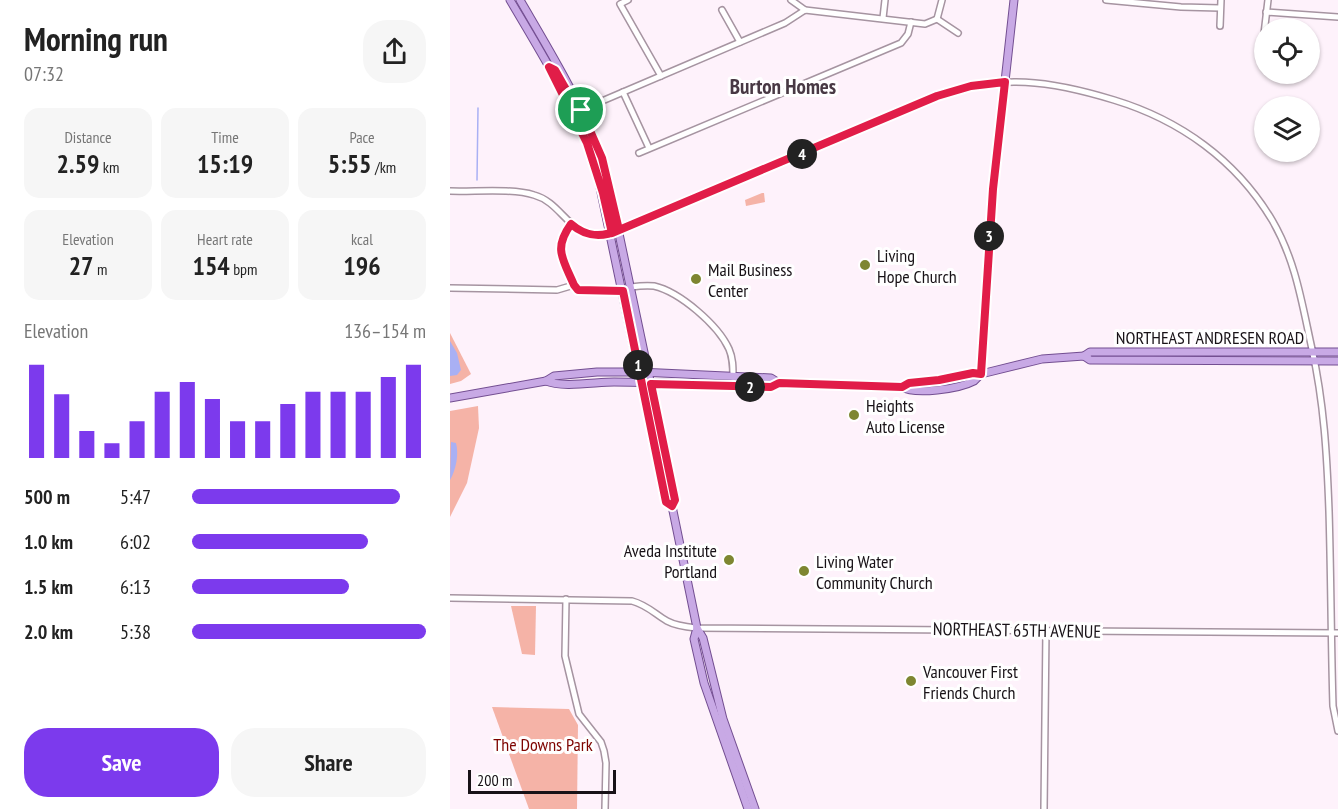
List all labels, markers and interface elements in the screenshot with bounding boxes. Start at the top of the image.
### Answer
text: Morning run [24,17,168,60]
map controls [1254,18,1320,162]
button: locate [1254,18,1320,84]
button: share [363,20,426,83]
text: 07:32 [24,61,64,87]
district label: Burton Homes [730,73,836,100]
pin [555,84,606,135]
icon: arrive [564,93,597,126]
button: layers [1254,96,1320,162]
text: Distance [64,127,112,147]
text: Time [211,127,239,147]
text: Pace [349,127,375,147]
pin: 4 [787,139,817,169]
text: 4 [798,144,806,164]
text: 2.59 [57,147,99,180]
text: 15:19 [197,147,253,180]
text: 5:55 [328,147,372,180]
text: km [99,157,119,177]
text: /km [372,157,396,177]
pin: 3 [974,221,1004,251]
text: 3 [985,226,993,246]
text: Elevation [62,229,114,249]
text: Heart rate [197,229,253,249]
text: kcal [351,229,373,249]
place label: Living Hope Church [877,244,957,288]
text: 27 [69,249,94,282]
text: 154 [192,249,230,282]
text: 196 [343,249,381,282]
place label: Mail Business Center [708,258,792,302]
marker: Living Hope Church [858,258,872,272]
text: m [94,259,107,279]
text: bpm [230,259,258,279]
marker: Mail Business Center [689,272,703,286]
text: Elevation [24,318,88,344]
text: 136–154 m [344,318,426,344]
street label: NORTHEAST ANDRESEN ROAD [1116,326,1304,349]
pin: 1 [623,350,653,380]
text: 1 [634,355,642,375]
pin: 2 [735,372,765,402]
text: 2 [746,377,754,397]
place label: Heights Auto License [866,394,945,438]
marker: Heights Auto License [847,408,861,422]
text: 500 m [24,484,70,510]
text: 5:47 [120,484,151,510]
text: 1.0 km [24,529,73,555]
text: 6:02 [120,529,151,555]
place label: Aveda Institute Portland [624,539,717,583]
place label: Living Water Community Church [816,550,933,594]
marker: Aveda Institute Portland [722,553,736,567]
marker: Living Water Community Church [797,564,811,578]
text: 1.5 km [24,574,73,600]
text: 6:13 [120,574,151,600]
street label: NORTHEAST 65TH AVENUE [933,617,1101,643]
text: 2.0 km [24,619,73,645]
text: 5:38 [120,619,151,645]
place label: Vancouver First Friends Church [922,660,1018,704]
marker: Vancouver First Friends Church [904,674,918,688]
button: Save [24,728,219,797]
button: Share [231,728,426,797]
park label: The Downs Park [493,733,593,756]
scale bar [468,767,616,794]
text: 200 m [477,770,512,790]

